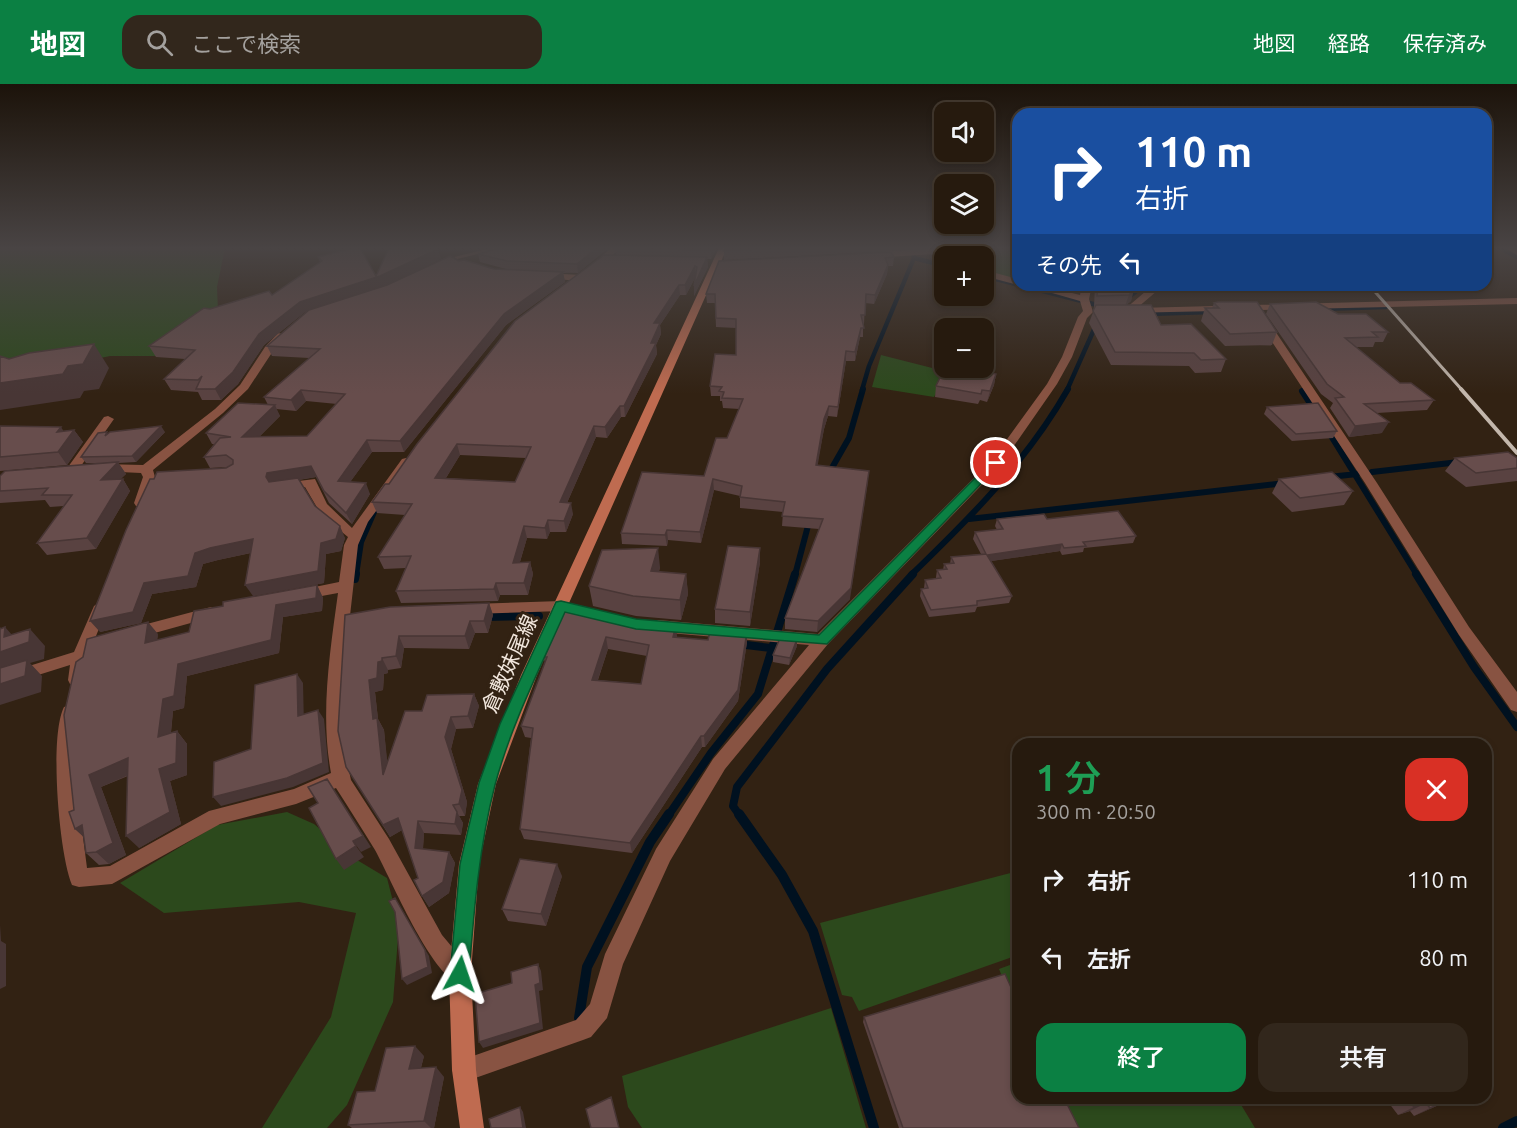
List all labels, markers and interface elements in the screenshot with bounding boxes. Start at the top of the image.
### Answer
search box [122,15,542,69]
icon: search [143,26,176,59]
text: 地図 [30,28,86,59]
text: ここで検索 [191,31,301,56]
text: 地図 [1253,31,1295,55]
text: 経路 [1328,31,1370,55]
text: 保存済み [1403,31,1487,55]
map controls [934,102,994,378]
button: sound [934,102,994,162]
text: 110 m [1135,128,1252,175]
icon: right [1036,132,1114,210]
button: layers [934,174,994,234]
text: 右折 [1135,183,1189,213]
button: + [934,246,994,306]
icon: left [1114,246,1147,279]
text: その先 [1036,252,1102,277]
button: − [934,318,994,378]
pin [970,437,1021,488]
icon: arrive [979,446,1012,479]
street label: 倉敷妹尾線 [477,611,541,716]
text: 1 分 [1036,757,1101,798]
button: close [1405,758,1468,821]
text: 300 m · 20:50 [1036,800,1156,823]
icon: right [1036,863,1069,896]
text: 110 m [1407,867,1468,892]
text: 右折 [1087,868,1131,893]
icon: left [1036,941,1069,974]
position arrow [428,942,492,1006]
text: 80 m [1419,945,1468,970]
text: 左折 [1087,946,1131,971]
button: 終了 [1036,1023,1246,1092]
button: 共有 [1258,1023,1468,1092]

